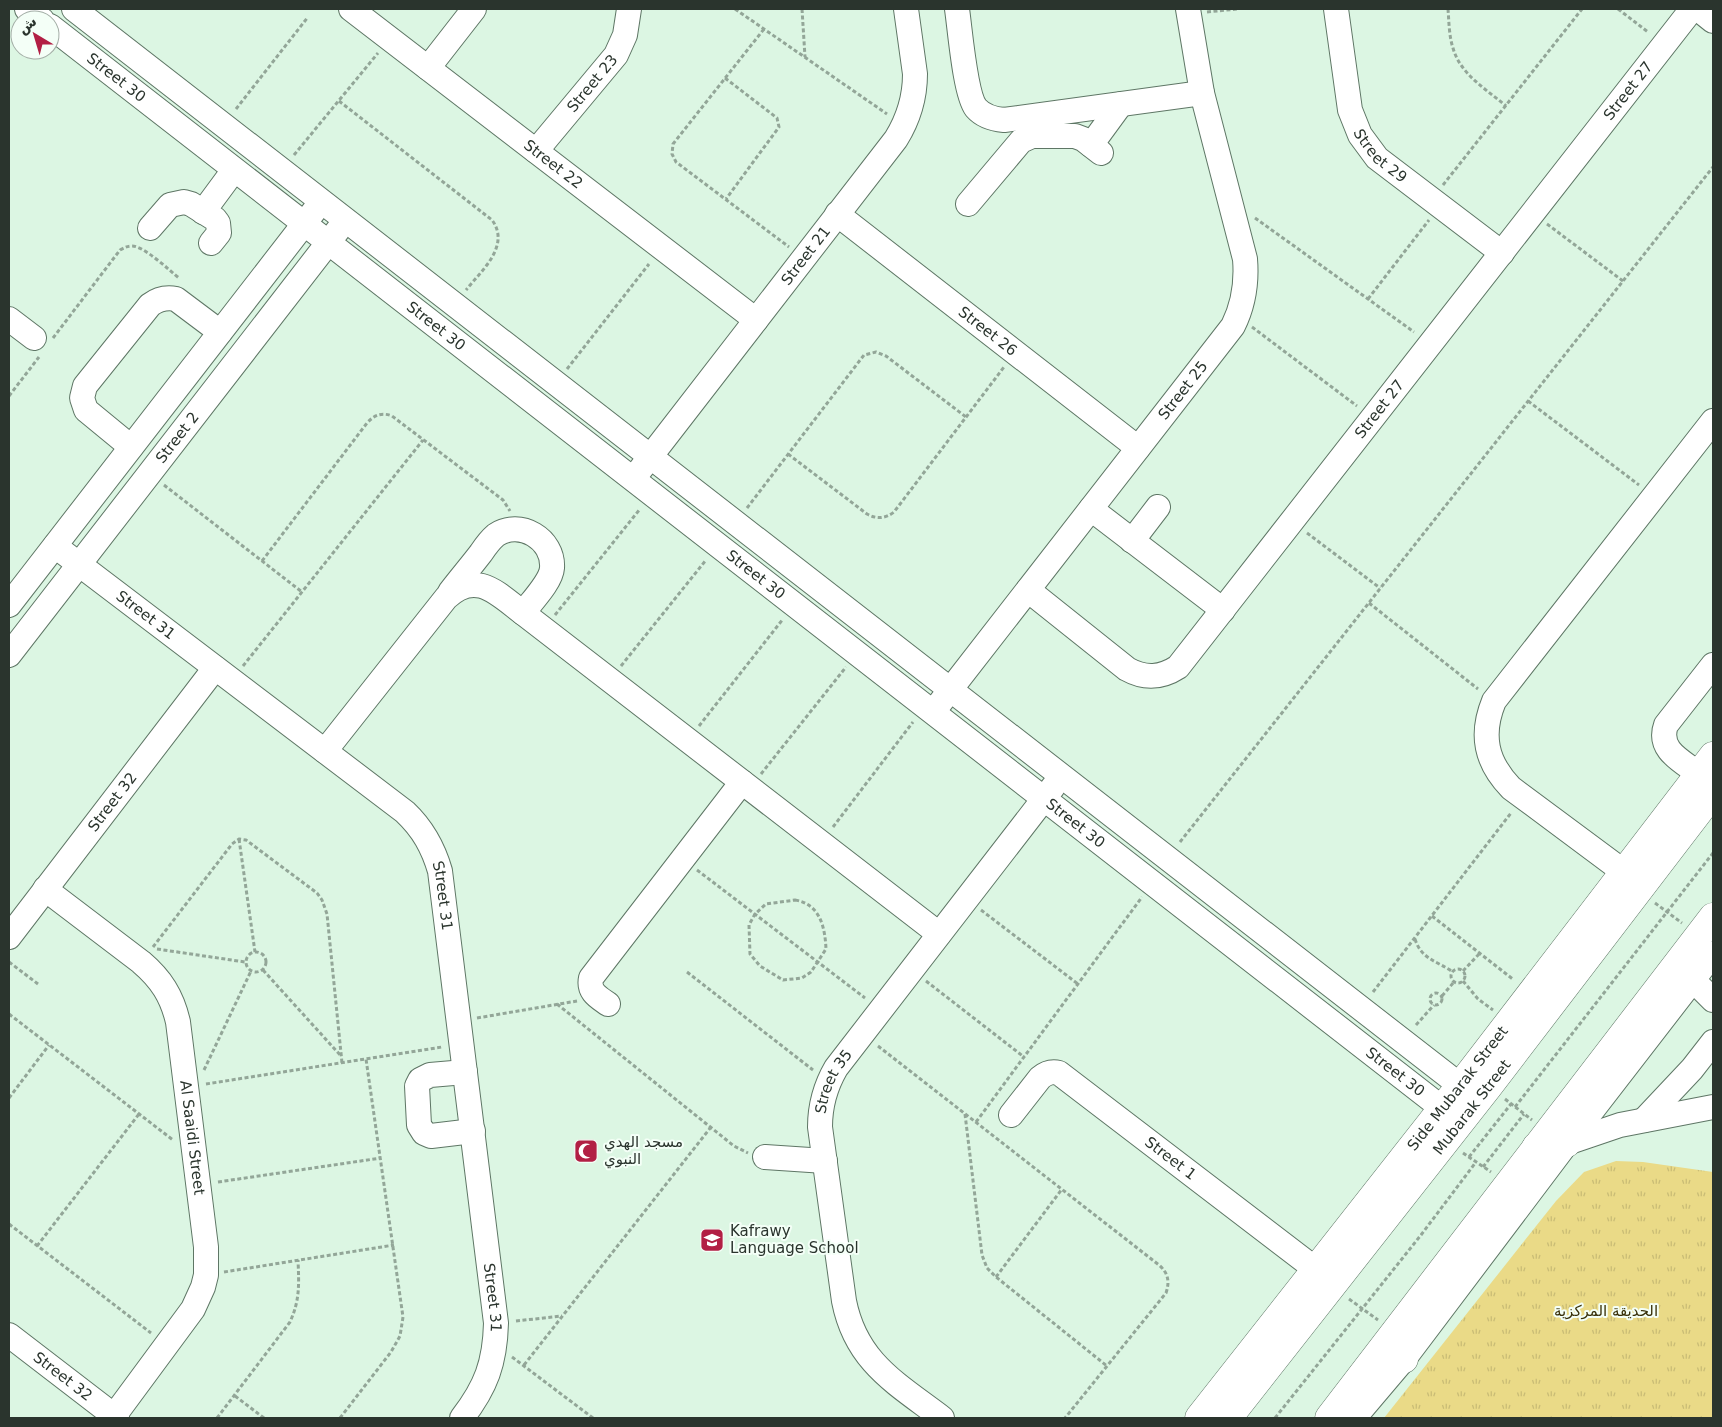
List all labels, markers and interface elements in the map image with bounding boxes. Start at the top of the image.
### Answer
north arrow [10,10,60,60]
text: ش [14,13,40,37]
street label: Street 30 [83,49,149,106]
street label: Street 23 [563,51,621,116]
street label: Street 27 [1600,58,1657,124]
street label: Street 29 [1350,126,1411,186]
street label: Street 22 [520,136,586,193]
street label: Street 21 [777,223,834,289]
street label: Street 30 [403,298,469,355]
street label: Street 26 [955,303,1021,360]
street label: Street 25 [1155,357,1211,423]
street label: Street 27 [1351,376,1408,442]
street label: Street 2 [152,408,203,467]
street label: Street 30 [723,546,789,603]
street label: Street 31 [113,587,179,643]
street label: Street 32 [84,769,141,835]
street label: Street 30 [1043,795,1109,852]
street label: Street 31 [428,859,456,931]
street label: Side Mubarak Street [1404,1022,1512,1154]
street label: Street 30 [1362,1043,1428,1100]
street label: Street 35 [812,1046,856,1115]
street label: Mubarak Street [1429,1056,1515,1158]
street label: Al Saaidi Street [176,1079,208,1196]
place label: مسجد الهدي النبوي [604,1133,683,1169]
street label: Street 1 [1141,1133,1200,1184]
mosque icon: مسجد الهدي النبوي [573,1138,599,1164]
place label: Kafrawy Language School [730,1222,859,1257]
school or university icon: Kafrawy Language School [699,1227,725,1253]
street label: Street 31 [480,1262,505,1333]
park label: الحديقة المركزية [1554,1302,1658,1320]
street label: Street 32 [30,1348,96,1405]

